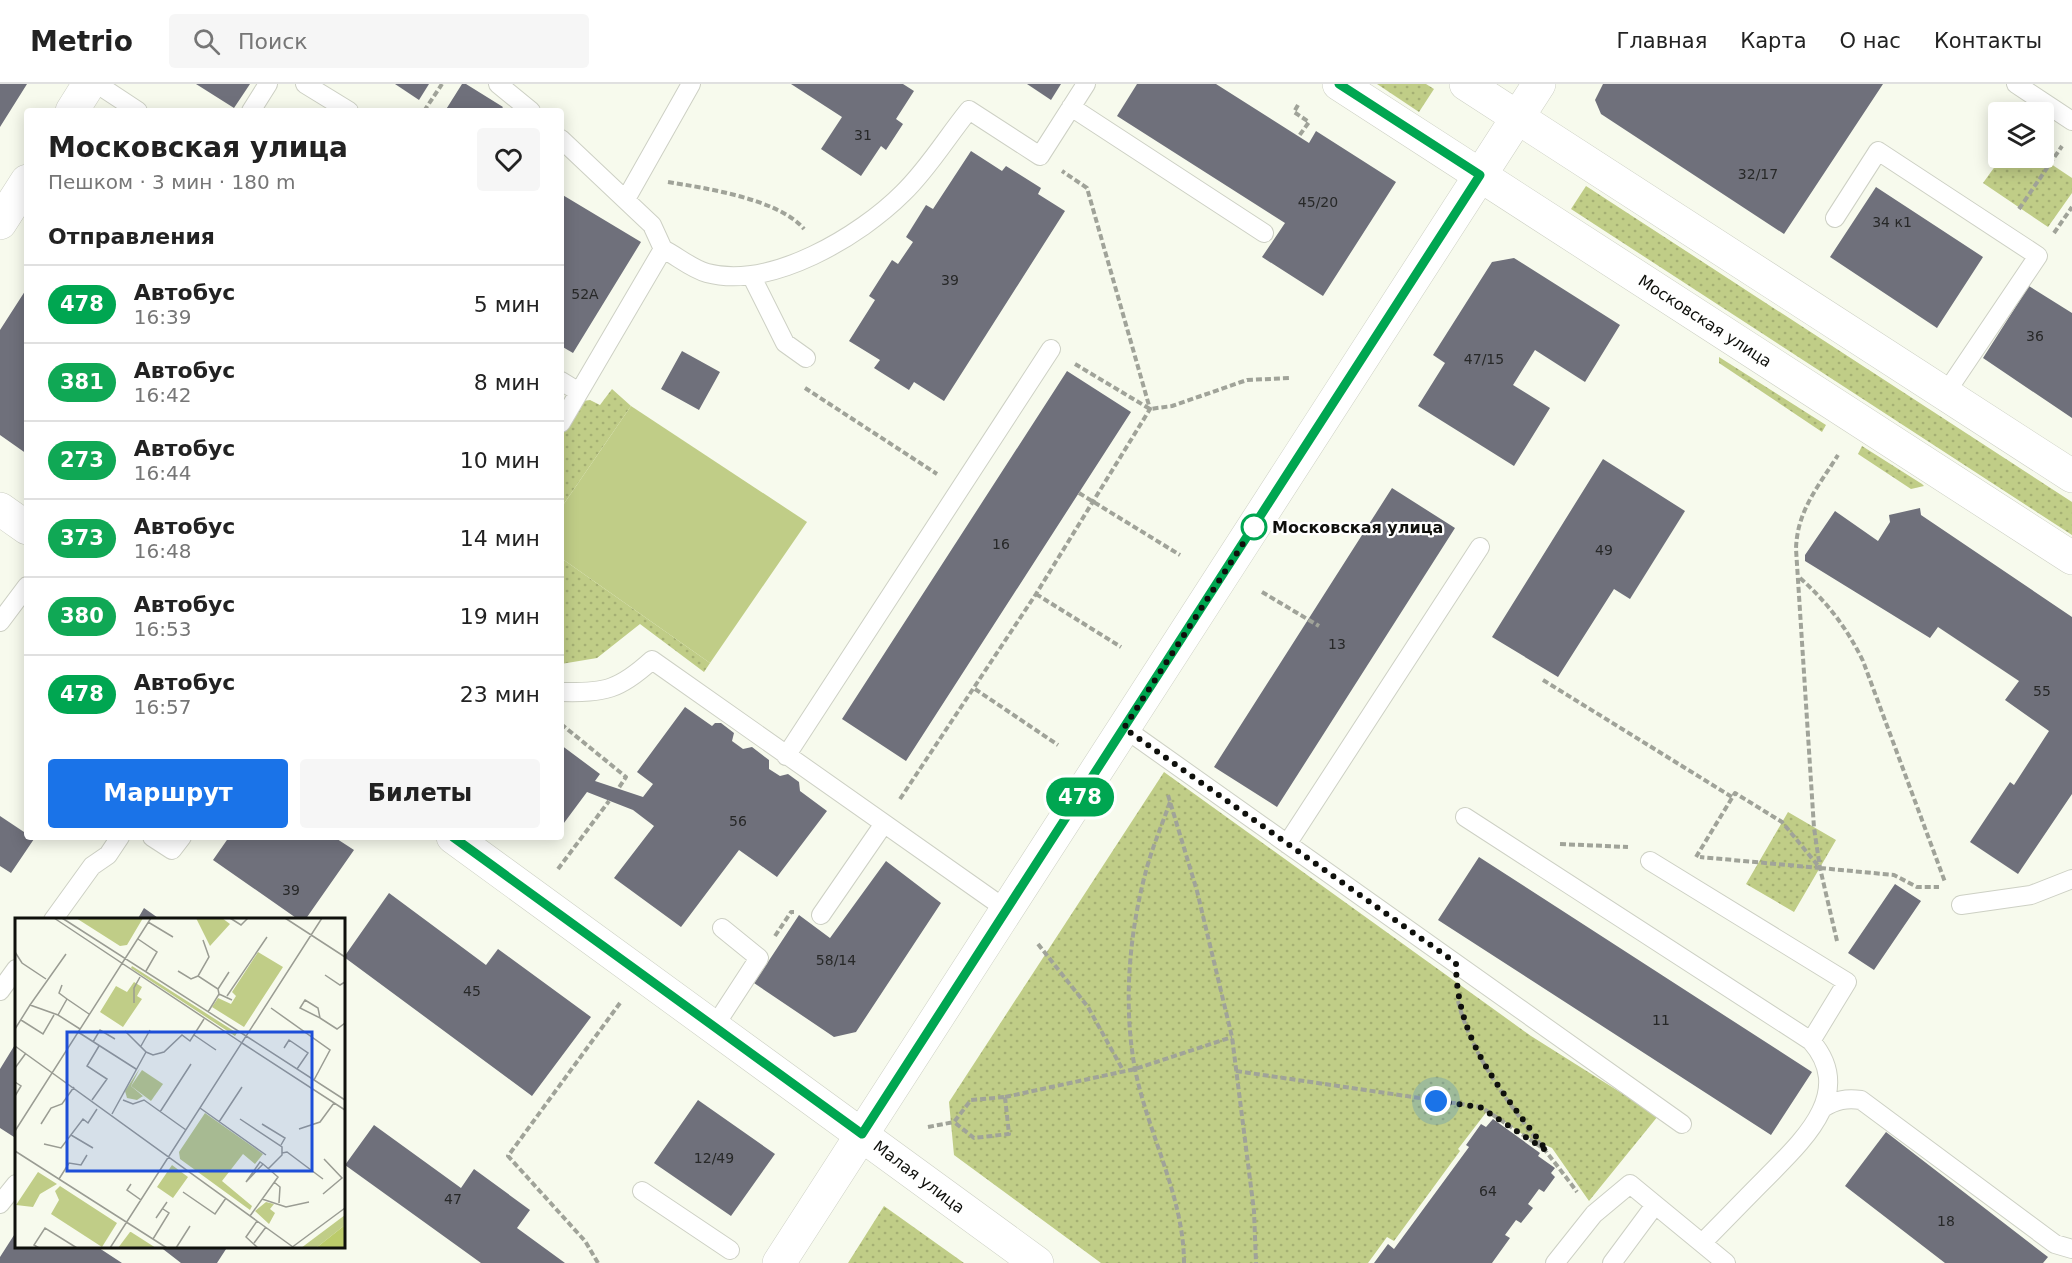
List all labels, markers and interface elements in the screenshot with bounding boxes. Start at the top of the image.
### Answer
search box [169,14,589,68]
text: Metrio [30,25,133,58]
icon: search [190,25,223,58]
text: Поиск [238,29,308,54]
text: Главная [1617,29,1707,53]
text: Карта [1740,29,1807,53]
text: О нас [1840,29,1901,53]
text: Контакты [1934,29,2042,53]
map controls [1988,102,2054,168]
button: layers [1988,102,2054,168]
house number: 31 [854,127,872,143]
button: heart [477,128,540,191]
text: Московская улица [48,131,348,164]
house number: 32/17 [1738,166,1778,182]
text: Пешком · 3 мин · 180 m [48,170,295,194]
house number: 45/20 [1298,194,1338,210]
house number: 34 к1 [1872,214,1912,230]
text: Отправления [48,224,215,249]
street label: Московская улица [1635,271,1775,371]
house number: 39 [941,272,959,288]
text: Автобус [134,280,235,305]
house number: 52А [571,286,599,302]
text: 478 [60,292,104,316]
text: 5 мин [474,292,540,317]
text: 16:39 [134,305,191,329]
house number: 36 [2026,328,2044,344]
house number: 47/15 [1464,351,1504,367]
text: Автобус [134,358,235,383]
text: 381 [60,370,104,394]
text: 8 мин [474,370,540,395]
text: 16:42 [134,383,191,407]
text: Автобус [134,436,235,461]
text: 273 [60,448,104,472]
text: 10 мин [460,448,540,473]
text: 16:44 [134,461,191,485]
text: Автобус [134,514,235,539]
marker: Московская улица [1241,514,1267,540]
place label: Московская улица [1272,518,1443,537]
text: 373 [60,526,104,550]
text: 14 мин [460,526,540,551]
house number: 16 [992,536,1010,552]
text: 16:48 [134,539,191,563]
house number: 49 [1595,542,1613,558]
text: Автобус [134,592,235,617]
text: 380 [60,604,104,628]
text: 19 мин [460,604,540,629]
text: 16:53 [134,617,191,641]
house number: 13 [1328,636,1346,652]
text: Автобус [134,670,235,695]
text: 478 [60,682,104,706]
text: 23 мин [460,682,540,707]
house number: 55 [2033,683,2051,699]
text: 16:57 [134,695,191,719]
button: Маршрут [48,759,288,828]
button: Билеты [300,759,540,828]
line badge: 478 [1046,778,1114,816]
text: 478 [1058,785,1102,809]
house number: 56 [729,813,747,829]
house number: 39 [282,882,300,898]
inset map [15,918,345,1248]
house number: 58/14 [816,952,856,968]
house number: 45 [463,983,481,999]
house number: 11 [1652,1012,1670,1028]
your location [1421,1086,1451,1116]
street label: Малая улица [870,1137,968,1217]
house number: 12/49 [694,1150,734,1166]
house number: 64 [1479,1183,1497,1199]
house number: 47 [444,1191,462,1207]
house number: 18 [1937,1213,1955,1229]

